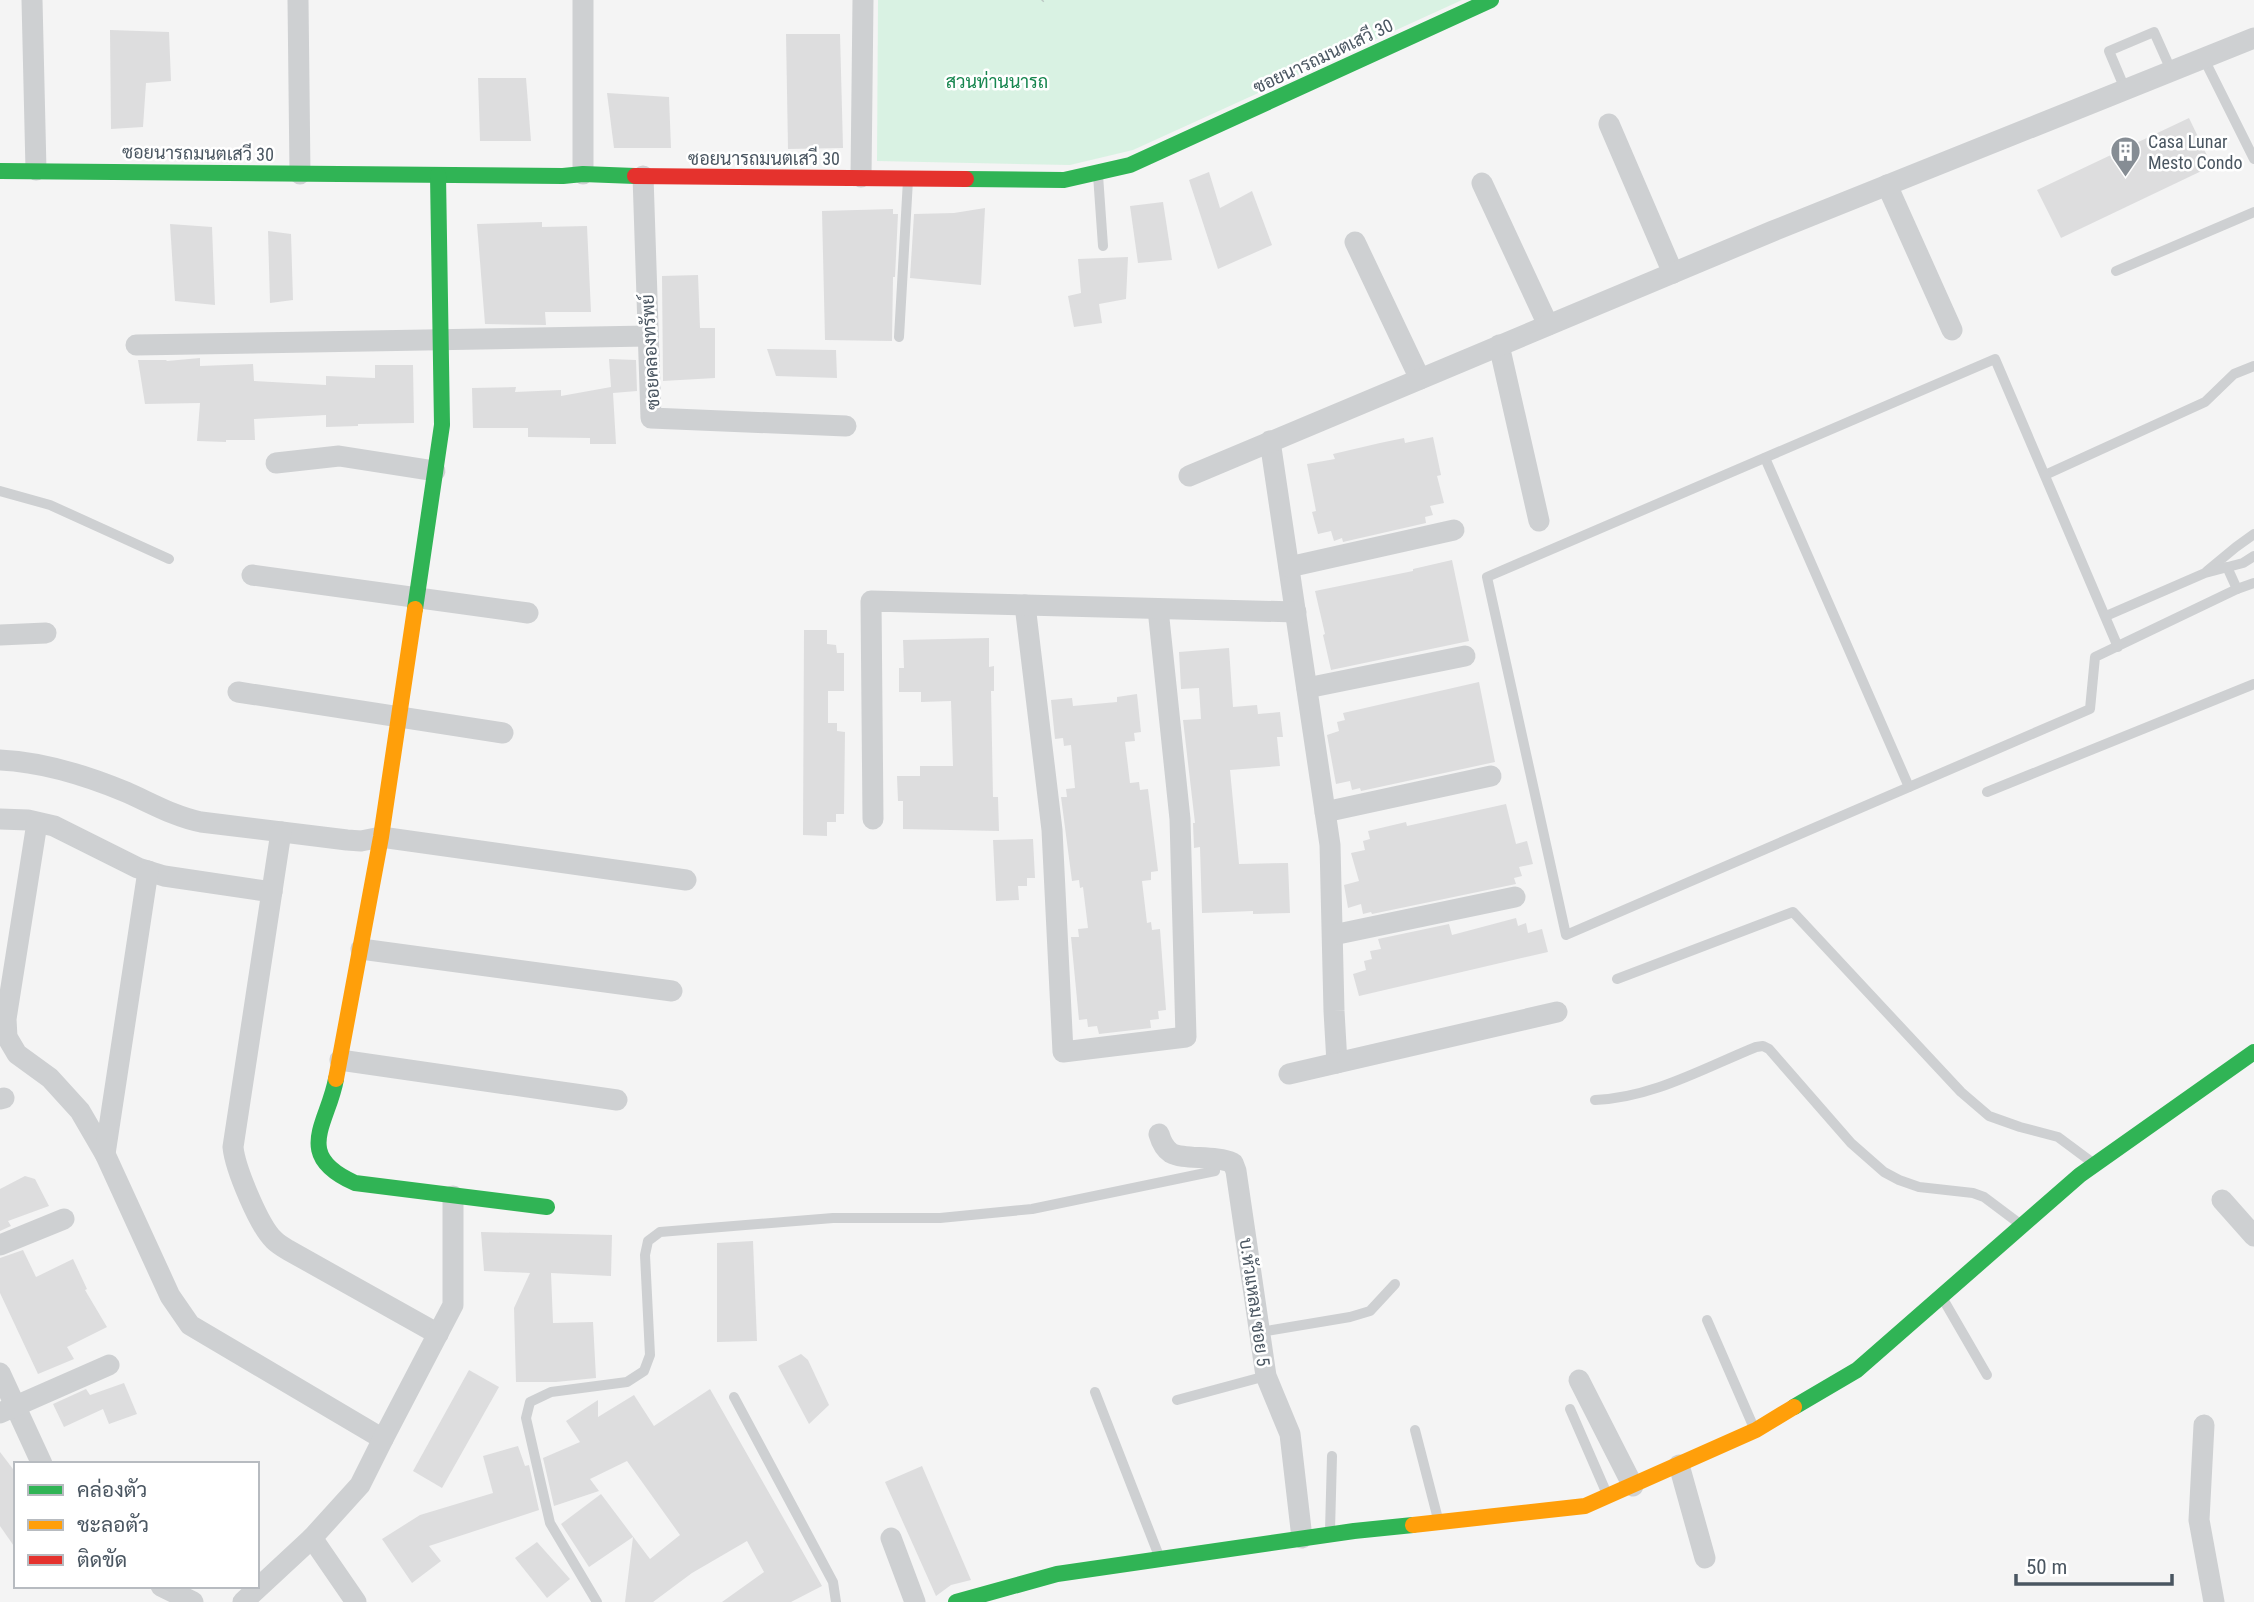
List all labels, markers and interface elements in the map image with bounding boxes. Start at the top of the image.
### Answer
street label: ซอยนารถมนตเสวี 30 [1249,13,1396,98]
park label: สวนท่านนารถ [946,70,1048,92]
place label: Casa Lunar Mesto Condo [2148,131,2242,173]
building icon: Casa Lunar Mesto Condo [2108,134,2142,178]
street label: ซอยนารถมนตเสวี 30 [122,139,274,165]
street label: ซอยนารถมนตเสวี 30 [688,146,840,169]
street label: ซอยคลองทรัพย์ [634,294,664,410]
street label: บ.หัวแหลม ซอย 5 [1236,1236,1274,1368]
legend [14,1462,259,1588]
text: คล่องตัว [77,1478,147,1502]
text: ชะลอตัว [77,1513,149,1537]
scale bar [2016,1542,2172,1586]
text: ติดขัด [77,1548,127,1572]
text: 50 m [2026,1555,2067,1579]

